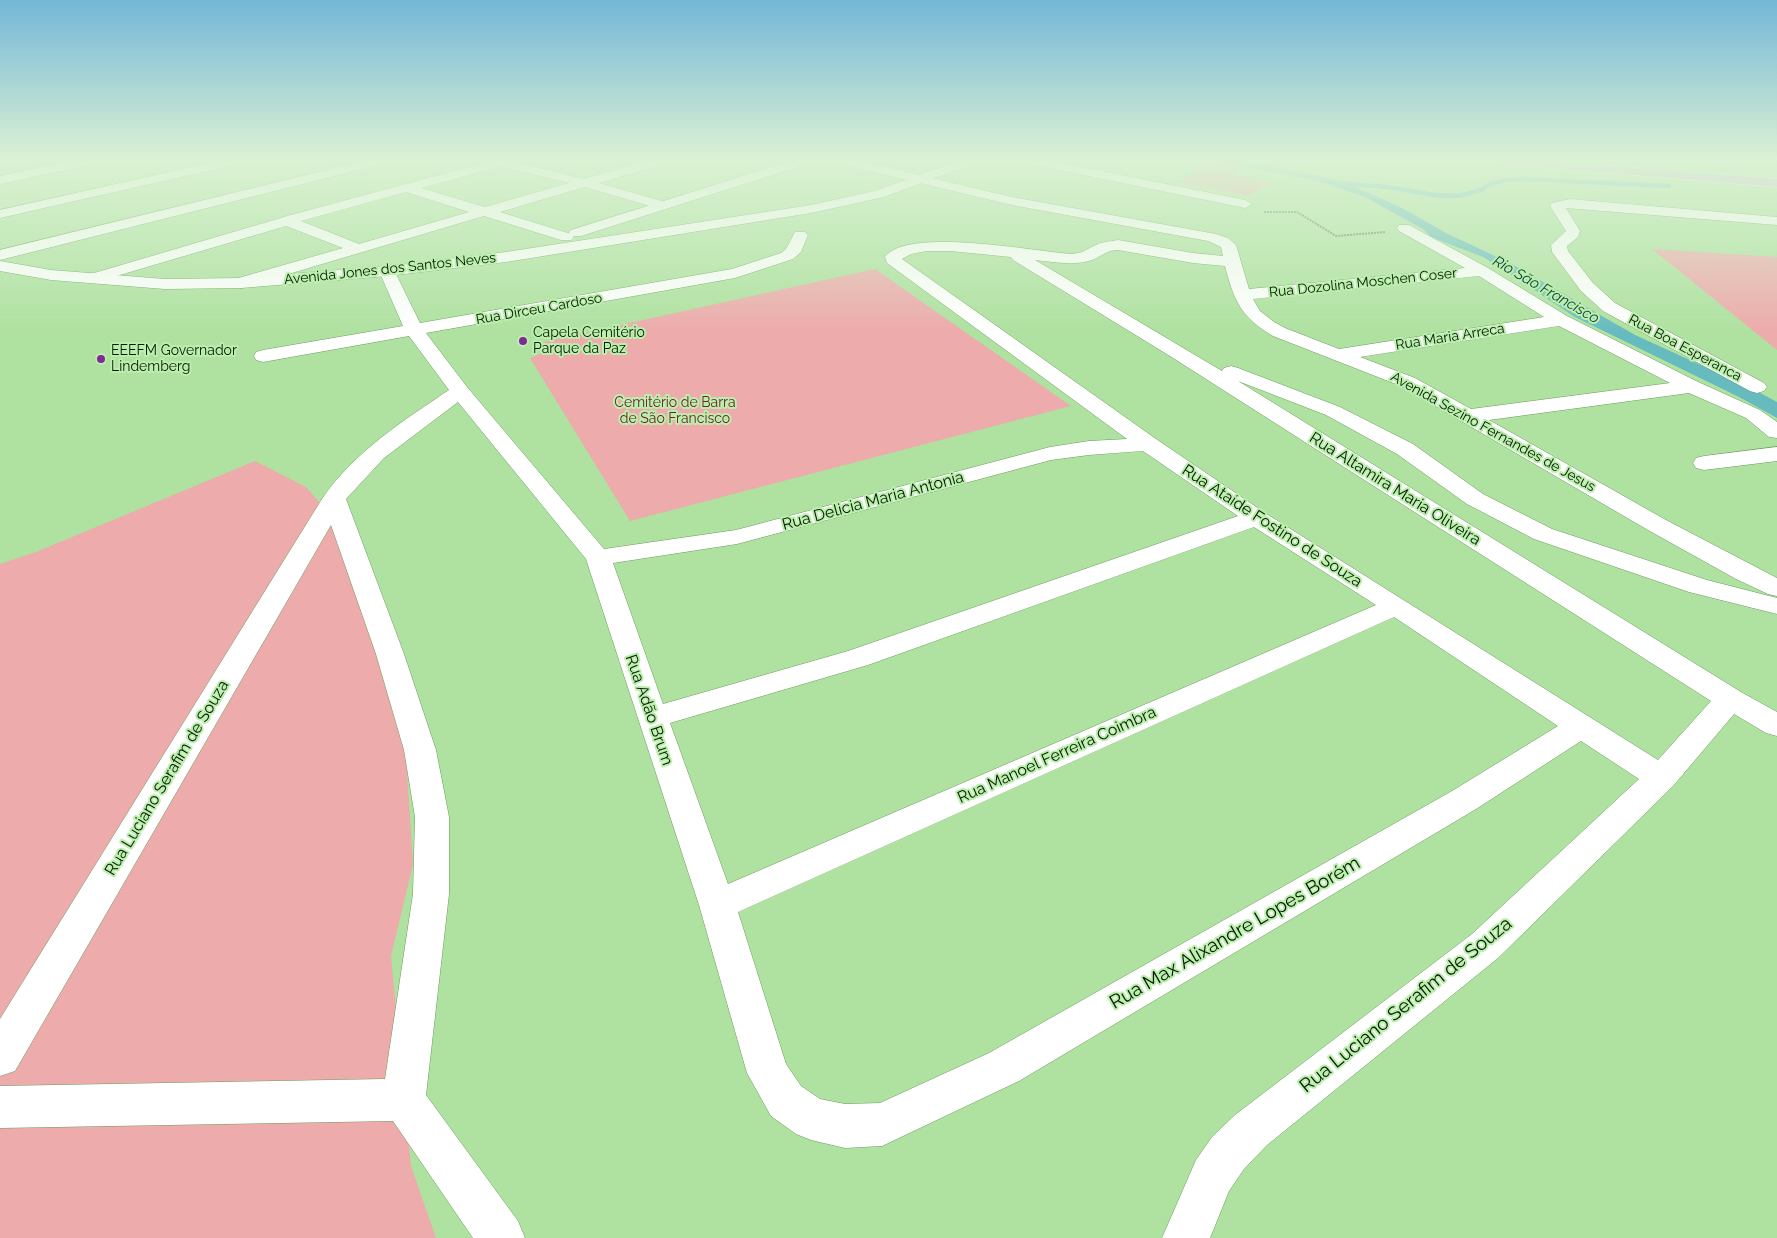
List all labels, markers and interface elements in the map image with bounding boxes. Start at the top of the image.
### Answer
street label: Avenida Jones dos Santos Neves [283,250,497,288]
water label: Rio São Francisco [1490,252,1602,328]
street label: Rua Dozolina Moschen Coser [1268,265,1458,301]
street label: Rua Dirceu Cardoso [474,290,604,328]
street label: Rua Boa Esperanca [1626,311,1744,385]
street label: Rua Maria Arreca [1394,320,1506,354]
place label: Capela Cemitério Parque da Paz [533,325,645,358]
marker: Capela Cemitério Parque da Paz [517,335,529,347]
place label: EEEFM Governador Lindemberg [111,343,237,376]
marker: EEEFM Governador Lindemberg [95,353,107,365]
street label: Avenida Sezino Fernandes de Jesus [1388,369,1598,495]
park label: Cemitério de Barra de São Francisco [614,395,736,428]
street label: Rua Altamira Maria Oliveira [1306,428,1484,550]
street label: Rua Ataíde Fostino de Souza [1178,461,1366,591]
street label: Rua Delicia Maria Antonia [780,467,966,535]
street label: Rua Adão Brum [621,652,677,768]
street label: Rua Luciano Serafim de Souza [101,677,233,879]
street label: Rua Manoel Ferreira Coimbra [955,702,1159,808]
street label: Rua Max Alixandre Lopes Borém [1106,852,1364,1014]
street label: Rua Luciano Serafim de Souza [1295,912,1517,1098]

